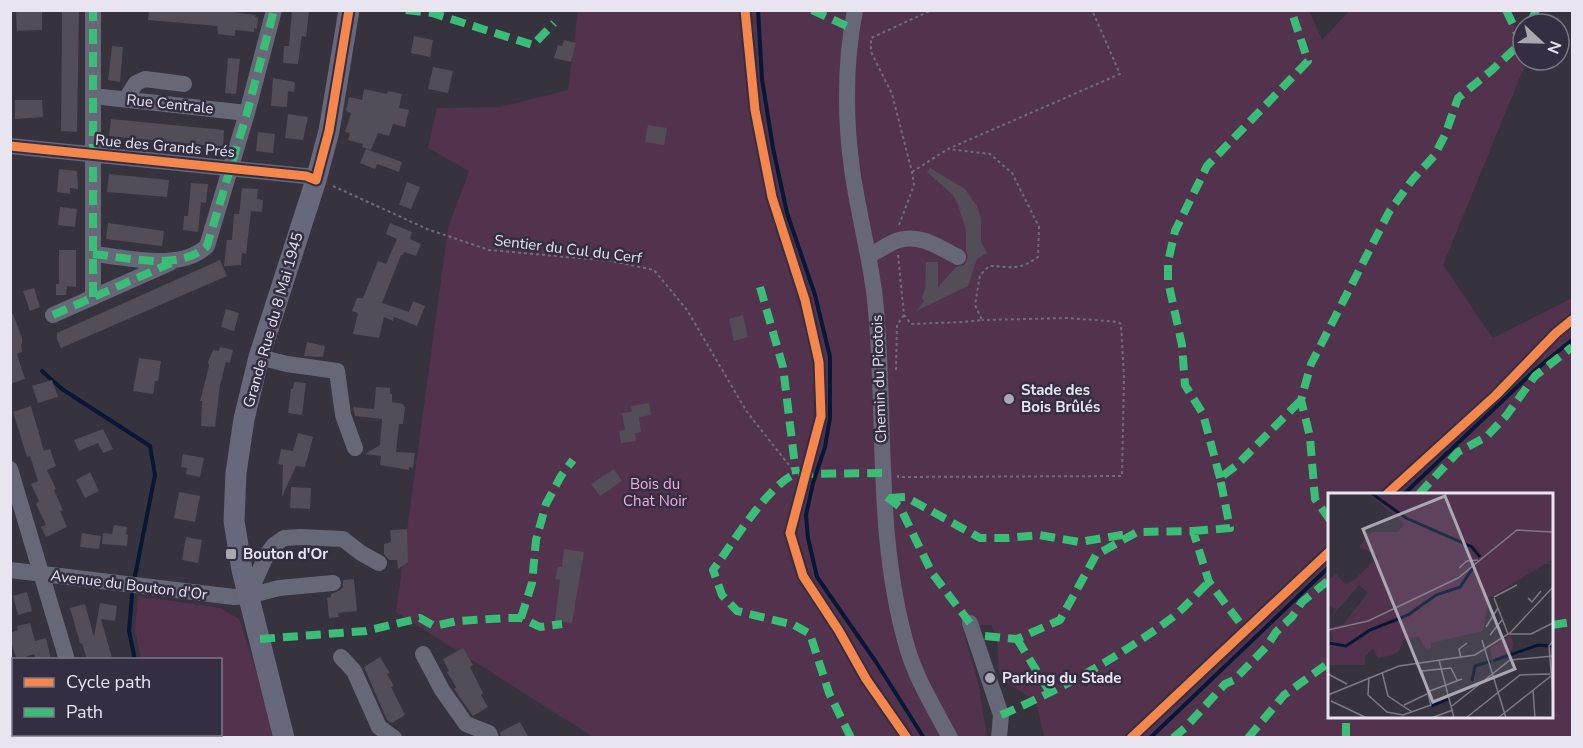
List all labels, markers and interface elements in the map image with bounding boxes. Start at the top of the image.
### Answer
north arrow [1511,12,1571,72]
text: N [1542,38,1566,57]
street label: Rue Centrale [126,89,214,119]
street label: Rue des Grands Prés [94,130,236,162]
street label: Grande Rue du 8 Mai 1945 [238,230,308,410]
street label: Sentier du Cul du Cerf [493,230,644,268]
street label: Chemin du Picotois [867,314,891,444]
place label: Stade des Bois Brûlés [1021,380,1100,417]
marker: Stade des Bois Brûlés [1002,392,1016,406]
park label: Bois du Chat Noir [623,474,688,511]
inset map [1328,493,1553,718]
place label: Bouton d'Or [243,544,328,564]
marker: Bouton d'Or [224,547,238,561]
street label: Avenue du Bouton d'Or [50,565,209,605]
legend [12,658,222,736]
place label: Parking du Stade [1002,668,1122,688]
text: Cycle path [66,670,151,694]
marker: Parking du Stade [983,671,997,685]
text: Path [66,700,103,724]

